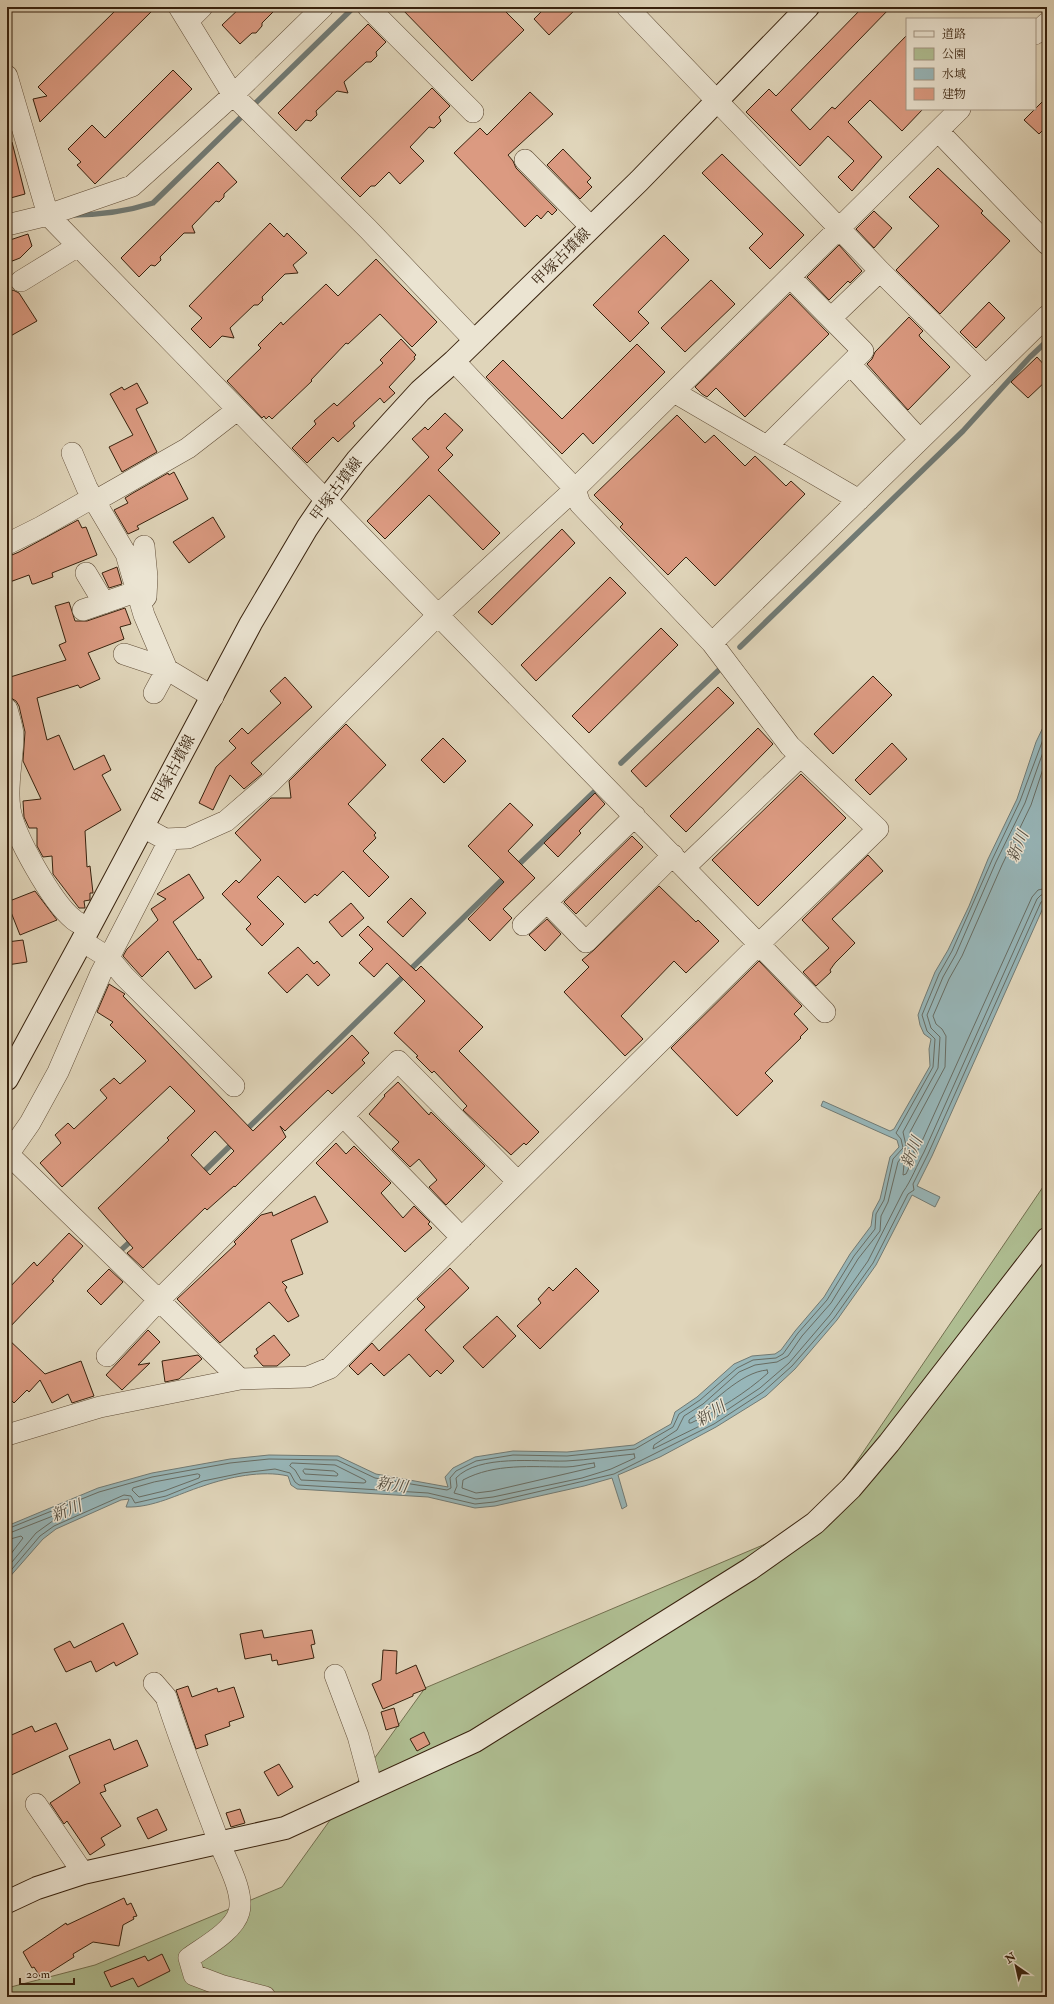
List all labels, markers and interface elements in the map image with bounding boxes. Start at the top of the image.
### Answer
legend [906,18,1036,110]
text: 道路 [942,27,966,42]
text: 公園 [942,47,966,62]
text: 水域 [942,67,966,82]
text: 建物 [942,87,966,102]
street label: 甲塚古墳線 [528,224,595,291]
street label: 甲塚古墳線 [306,454,367,525]
street label: 甲塚古墳線 [147,732,199,807]
water label: 新川 [1003,826,1034,865]
water label: 新川 [897,1132,928,1171]
water label: 新川 [692,1396,731,1431]
water label: 新川 [374,1473,411,1498]
water label: 新川 [48,1495,87,1526]
north arrow [996,1946,1036,1986]
text: N [1002,1949,1019,1967]
scale bar [20,1960,74,1986]
text: 20 m [26,1967,51,1982]

